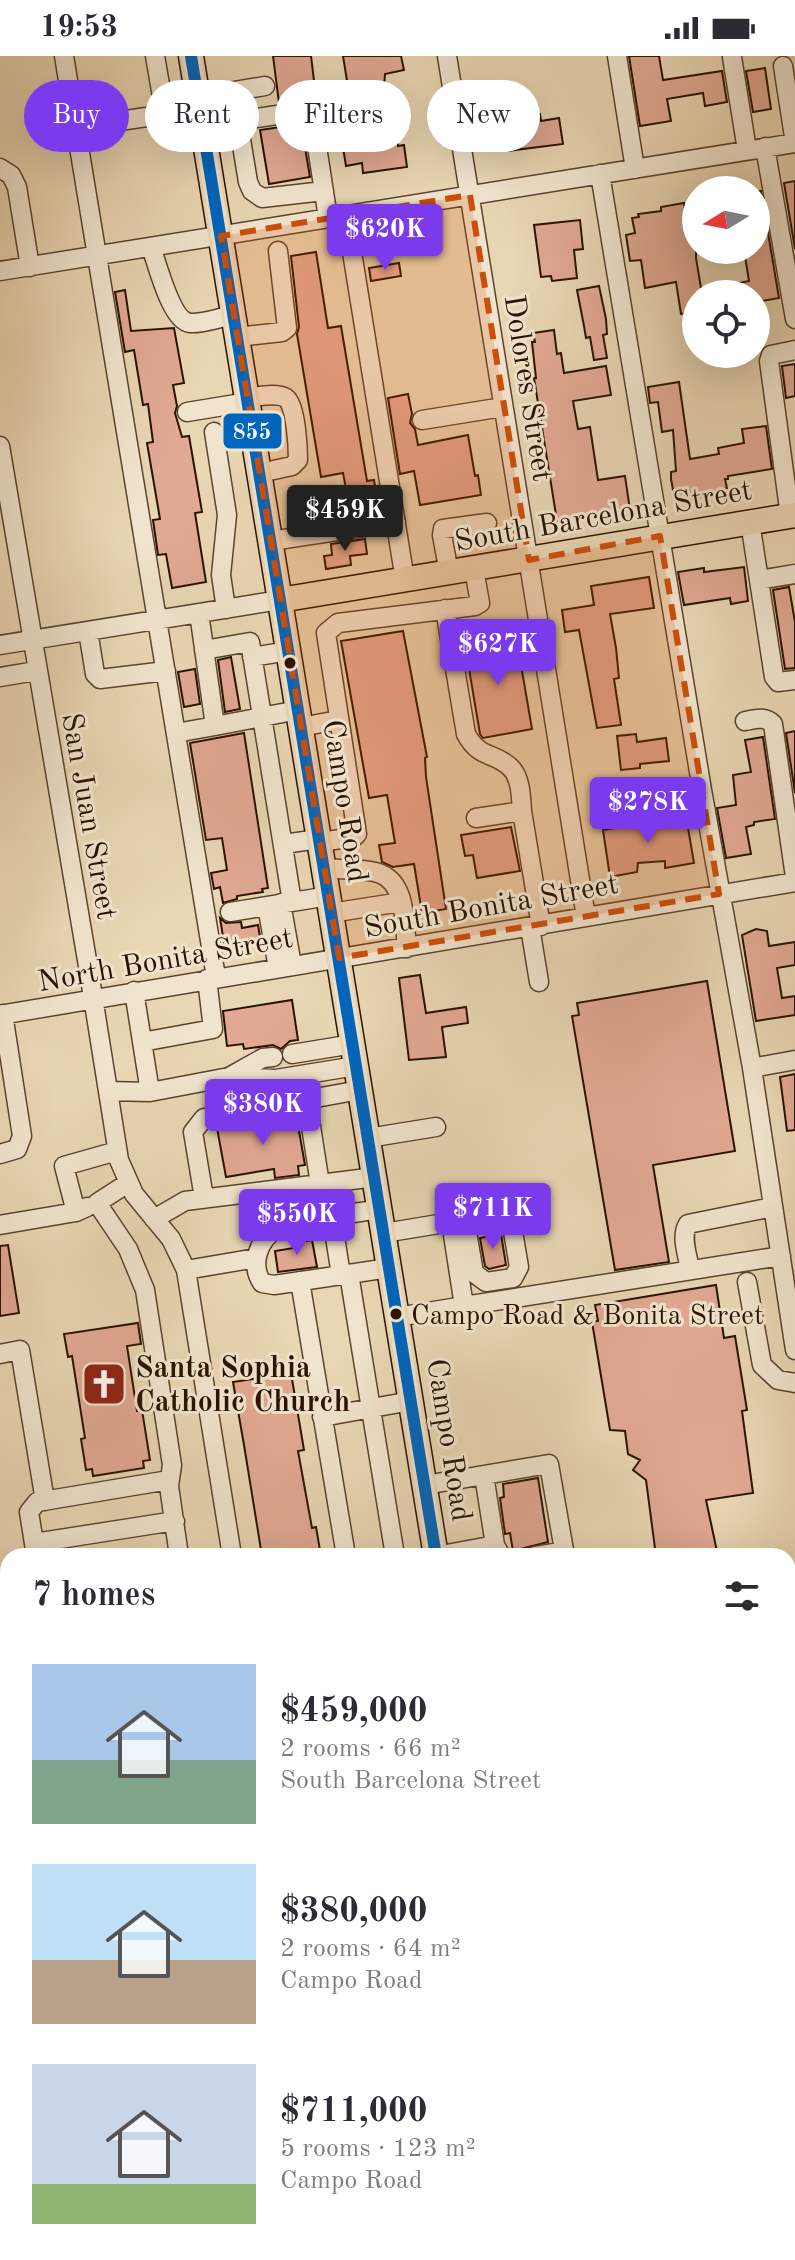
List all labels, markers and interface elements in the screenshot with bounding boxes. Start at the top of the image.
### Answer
text: 19:53 [40,13,118,43]
chip: Buy [24,80,129,152]
chip: Rent [145,80,259,152]
chip: Filters [275,80,411,152]
chip: New [427,80,540,152]
north arrow [682,176,770,264]
map controls [682,176,770,368]
pin: $620K [329,204,441,272]
text: $620K [345,217,425,243]
button: locate [682,280,770,368]
street label: Dolores Street [497,293,557,484]
line badge: 855 [222,412,283,450]
text: 855 [233,422,271,444]
street label: South Barcelona Street [452,476,754,558]
pin: $459K [289,485,401,553]
text: $459K [305,498,385,524]
pin: $627K [442,619,554,687]
text: $627K [458,632,538,658]
unlabelled marker [282,655,298,671]
street label: San Juan Street [55,711,121,922]
street label: Campo Road [316,718,372,885]
pin: $278K [592,777,704,845]
text: $278K [608,790,688,816]
street label: South Bonita Street [362,870,621,944]
street label: North Bonita Street [35,924,295,998]
pin: $380K [207,1079,319,1147]
text: $380K [223,1092,303,1118]
pin: $711K [437,1183,549,1251]
pin: $550K [241,1189,353,1257]
text: $711K [453,1196,533,1222]
text: $550K [257,1202,337,1228]
place label: Campo Road & Bonita Street [411,1303,764,1331]
marker: Campo Road & Bonita Street [388,1306,404,1322]
place label: Santa Sophia Catholic Church [135,1354,350,1418]
street label: Campo Road [420,1357,476,1524]
church icon: Santa Sophia Catholic Church [80,1360,128,1408]
icon: filters [720,1574,764,1618]
text: 7 homes [32,1579,155,1613]
text: $459,000 [280,1695,428,1729]
icon: home [96,1696,192,1792]
text: 2 rooms · 66 m² [280,1736,461,1762]
text: South Barcelona Street [280,1768,541,1794]
text: $380,000 [280,1895,428,1929]
icon: home [96,1896,192,1992]
text: 2 rooms · 64 m² [280,1936,461,1962]
text: Campo Road [280,1968,422,1994]
text: $711,000 [280,2095,428,2129]
icon: home [96,2096,192,2192]
text: 5 rooms · 123 m² [280,2136,476,2162]
text: Campo Road [280,2168,422,2194]

